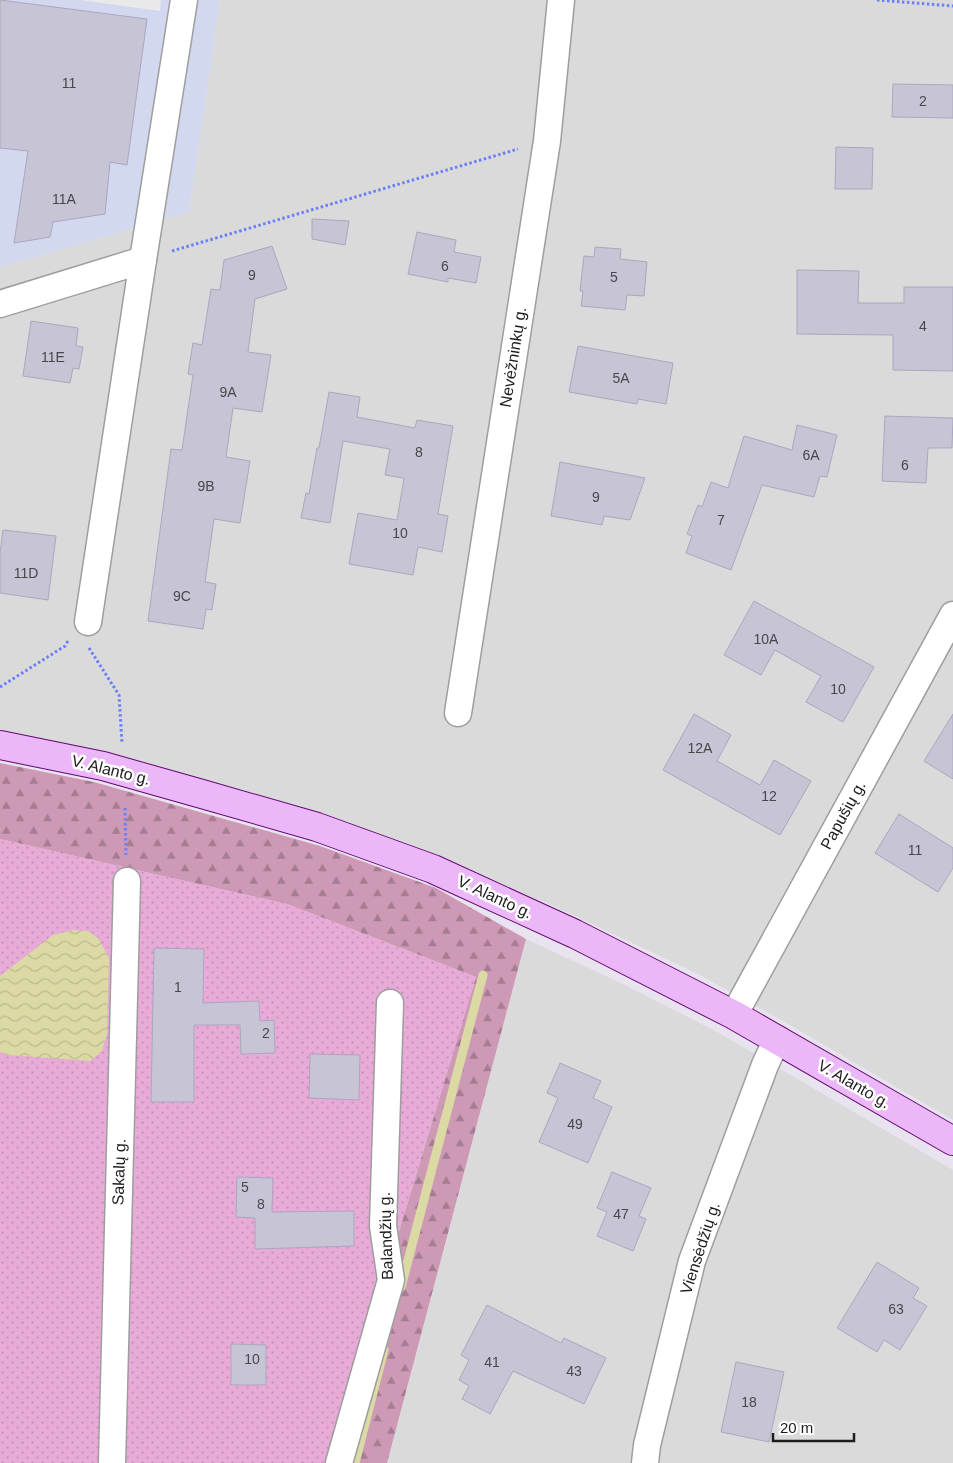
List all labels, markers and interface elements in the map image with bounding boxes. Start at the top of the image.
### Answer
house number: 11 [62,75,76,91]
house number: 2 [919,93,927,109]
house number: 11A [52,191,77,207]
house number: 6 [441,258,449,274]
house number: 9 [248,267,256,283]
house number: 5 [610,269,618,285]
street label: Nevėžninkų g. [497,306,529,408]
house number: 4 [919,318,927,334]
house number: 11E [41,349,65,365]
house number: 5A [612,370,630,386]
house number: 9A [219,384,237,400]
house number: 8 [415,444,423,460]
house number: 6A [802,447,820,463]
house number: 6 [901,457,909,473]
house number: 9B [197,478,215,494]
house number: 9 [592,489,600,505]
house number: 7 [717,512,725,528]
house number: 10 [392,525,408,541]
house number: 11D [14,565,38,581]
house number: 9C [173,588,191,604]
house number: 10A [754,631,779,647]
house number: 10 [830,681,846,697]
house number: 12A [688,740,713,756]
street label: V. Alanto g. [70,752,152,788]
street label: Papušių g. [817,778,869,852]
house number: 12 [761,788,777,804]
house number: 11 [908,842,922,858]
street label: V. Alanto g. [455,872,535,922]
house number: 1 [174,979,182,995]
house number: 2 [262,1025,270,1041]
street label: V. Alanto g. [815,1057,893,1111]
house number: 49 [567,1116,583,1132]
street label: Sakalų g. [109,1138,129,1206]
house number: 5 [241,1179,249,1195]
street label: Balandžių g. [376,1192,396,1280]
house number: 8 [257,1196,265,1212]
street label: Viensėdžių g. [677,1200,723,1296]
house number: 47 [613,1206,629,1222]
house number: 63 [888,1301,904,1317]
house number: 10 [244,1351,260,1367]
house number: 41 [484,1354,500,1370]
house number: 43 [566,1363,582,1379]
house number: 18 [741,1394,757,1410]
scale bar [773,1410,854,1442]
text: 20 m [780,1419,813,1436]

